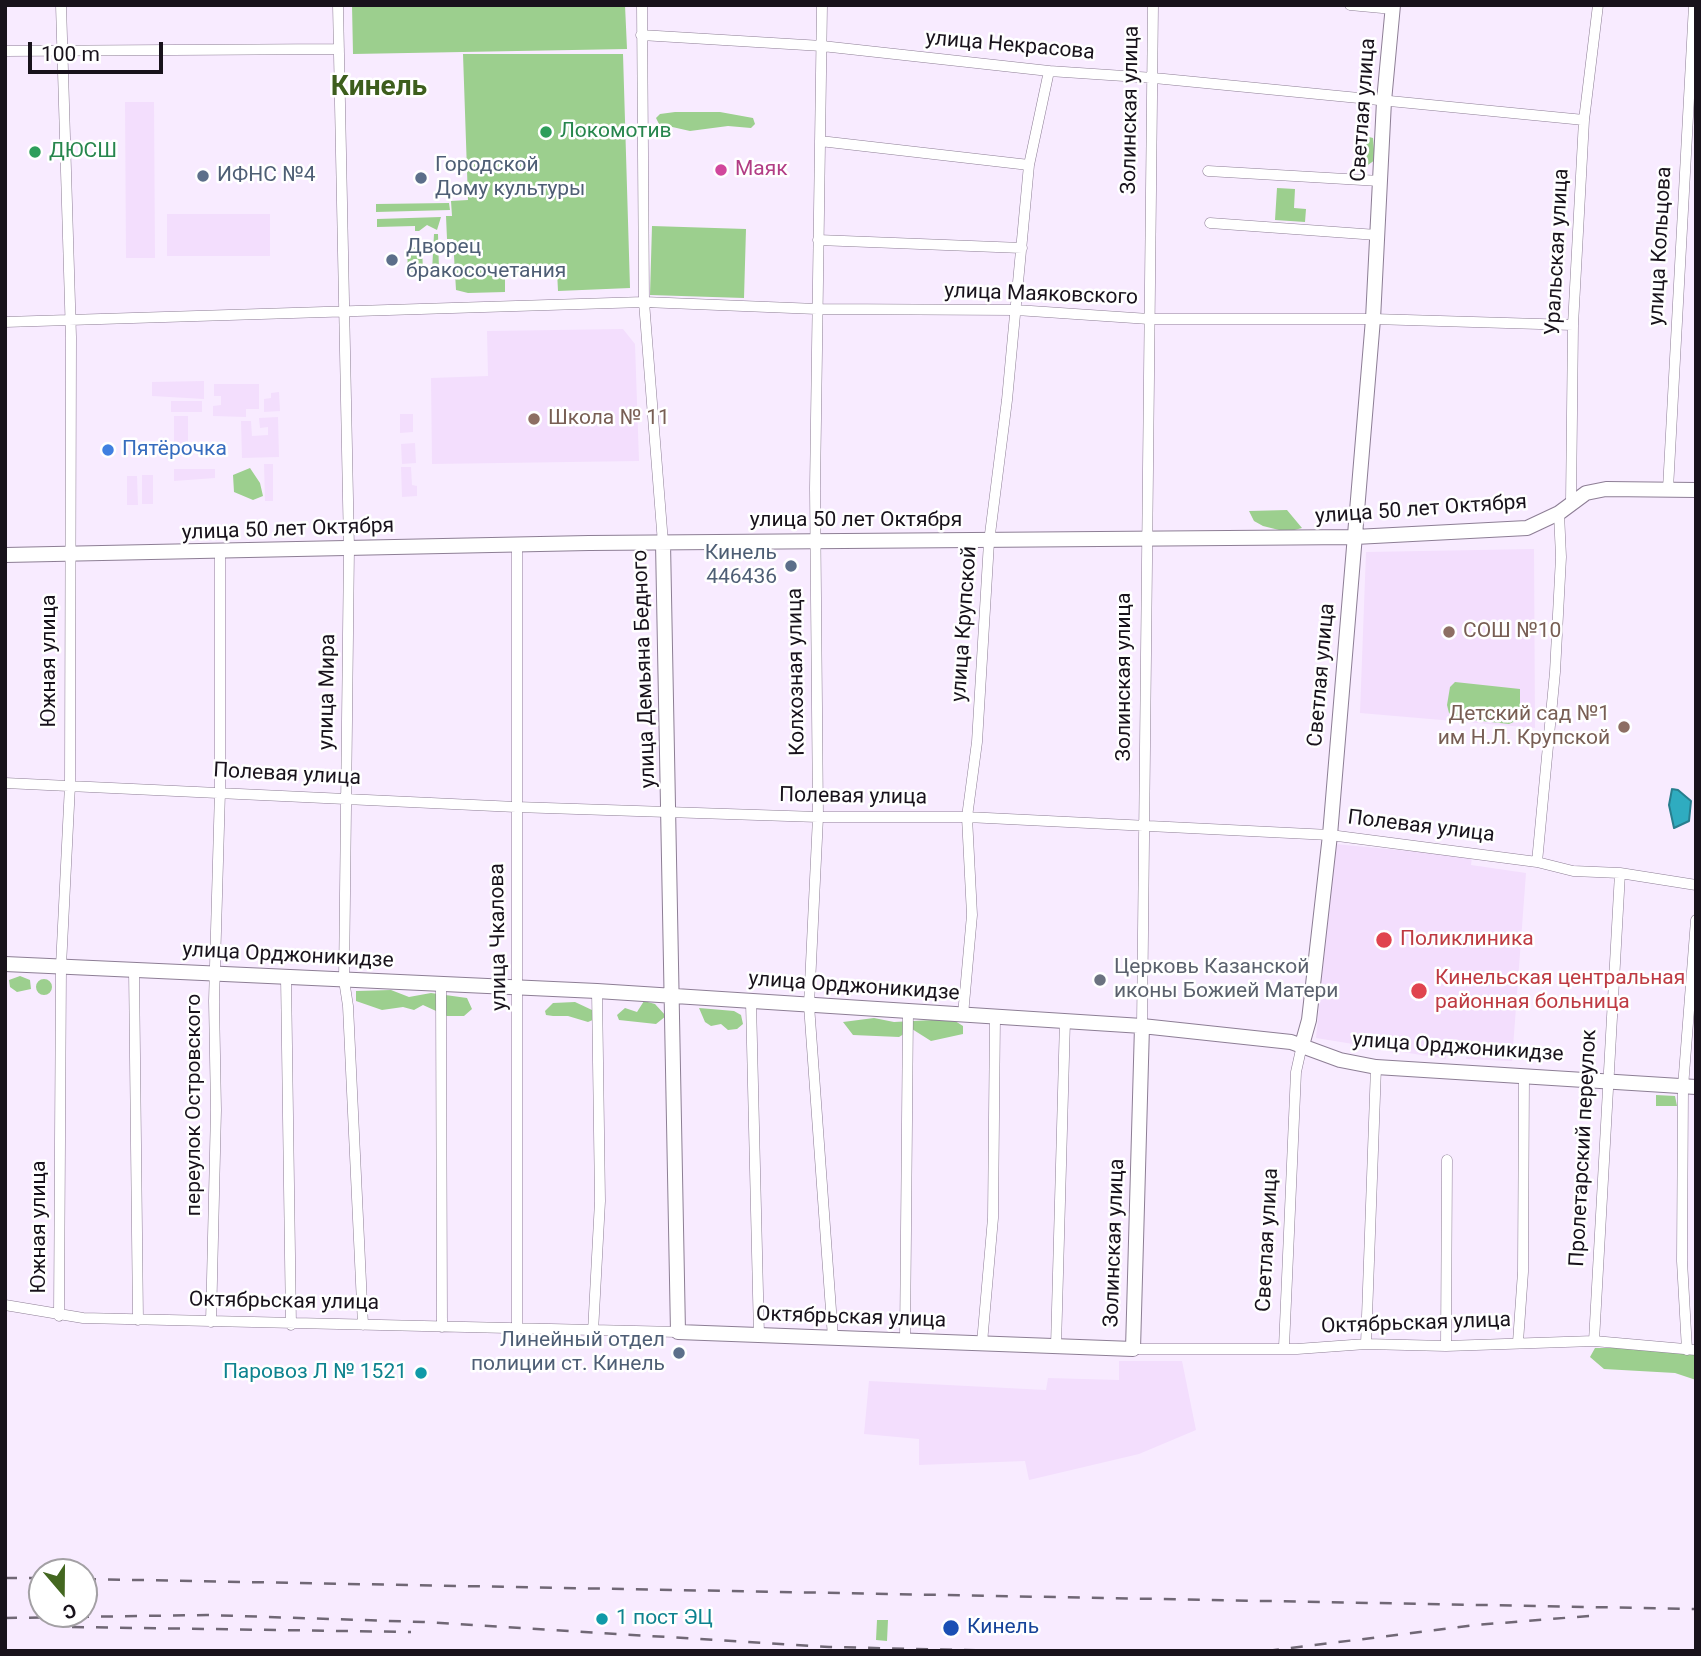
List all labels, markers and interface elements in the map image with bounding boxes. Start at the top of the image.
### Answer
street label: Золинская улица [1117,25,1145,195]
street label: улица Некрасова [924,26,1096,66]
scale bar [32,28,166,72]
street label: Светлая улица [1346,37,1382,183]
text: 100 m [41,42,100,66]
district label: Кинель [331,71,427,105]
place label: Локомотив [560,119,672,145]
marker: Локомотив [538,124,554,140]
place label: ДЮСШ [49,139,117,165]
marker: ДЮСШ [27,144,43,160]
place label: Городской Дому культуры [435,153,585,203]
place label: Маяк [735,157,788,183]
marker: Маяк [713,162,729,178]
place label: ИФНС №4 [217,163,315,189]
street label: улица Кольцова [1644,166,1678,326]
marker: ИФНС №4 [195,168,211,184]
street label: Уральская улица [1541,168,1575,336]
marker: Городской Дому культуры [413,170,429,186]
place label: Дворец бракосочетания [406,235,566,285]
marker: Дворец бракосочетания [384,252,400,268]
street label: улица Маяковского [944,279,1138,311]
place label: Школа № 11 [548,406,670,432]
marker: Школа № 11 [526,411,542,427]
place label: Пятёрочка [122,437,227,463]
marker: Пятёрочка [100,442,116,458]
street label: улица 50 лет Октября [1314,490,1528,530]
street label: улица 50 лет Октября [750,508,962,534]
street label: улица 50 лет Октября [181,514,395,546]
place label: Кинель 446436 [705,541,777,591]
street label: улица Крупской [947,545,983,703]
street label: улица Демьяна Бедного [628,549,662,789]
marker: Кинель 446436 [783,558,799,574]
street label: Колхозная улица [783,588,811,756]
street label: Золинская улица [1112,593,1138,761]
street label: Южная улица [37,595,63,727]
street label: Светлая улица [1303,602,1341,748]
place label: СОШ №10 [1463,619,1561,645]
marker: СОШ №10 [1441,624,1457,640]
street label: улица Мира [314,634,342,750]
place label: Детский сад №1 им Н.Л. Крупской [1438,702,1610,752]
marker: Детский сад №1 им Н.Л. Крупской [1616,719,1632,735]
street label: Полевая улица [213,759,361,791]
street label: Полевая улица [779,783,927,811]
street label: Полевая улица [1346,805,1496,849]
street label: улица Чкалова [485,863,513,1011]
place label: Поликлиника [1400,927,1534,953]
marker: Поликлиника [1374,930,1394,950]
street label: улица Орджоникидзе [182,938,394,974]
place label: Церковь Казанской иконы Божией Матери [1114,955,1338,1005]
place label: Кинельская центральная районная больница [1435,966,1685,1016]
street label: улица Орджоникидзе [748,967,960,1007]
marker: Церковь Казанской иконы Божией Матери [1092,972,1108,988]
marker: Кинельская центральная районная больница [1409,981,1429,1001]
street label: переулок Островского [182,994,208,1216]
street label: улица Орджоникидзе [1352,1028,1564,1068]
street label: Пролетарский переулок [1565,1029,1603,1267]
street label: Золинская улица [1099,1158,1131,1328]
street label: Южная улица [27,1161,53,1293]
street label: Светлая улица [1252,1167,1284,1313]
street label: Октябрьская улица [189,1288,379,1316]
street label: Октябрьская улица [756,1302,946,1334]
street label: Октябрьская улица [1321,1308,1511,1340]
place label: Линейный отдел полиции ст. Кинель [471,1328,665,1378]
marker: Линейный отдел полиции ст. Кинель [671,1345,687,1361]
place label: Паровоз Л № 1521 [223,1360,407,1386]
marker: Паровоз Л № 1521 [413,1365,429,1381]
north arrow [28,1558,98,1628]
text: С [60,1598,79,1624]
place label: 1 пост ЭЦ [616,1606,713,1632]
marker: 1 пост ЭЦ [594,1611,610,1627]
place label: Кинель [967,1615,1039,1641]
marker: Кинель [941,1618,961,1638]

